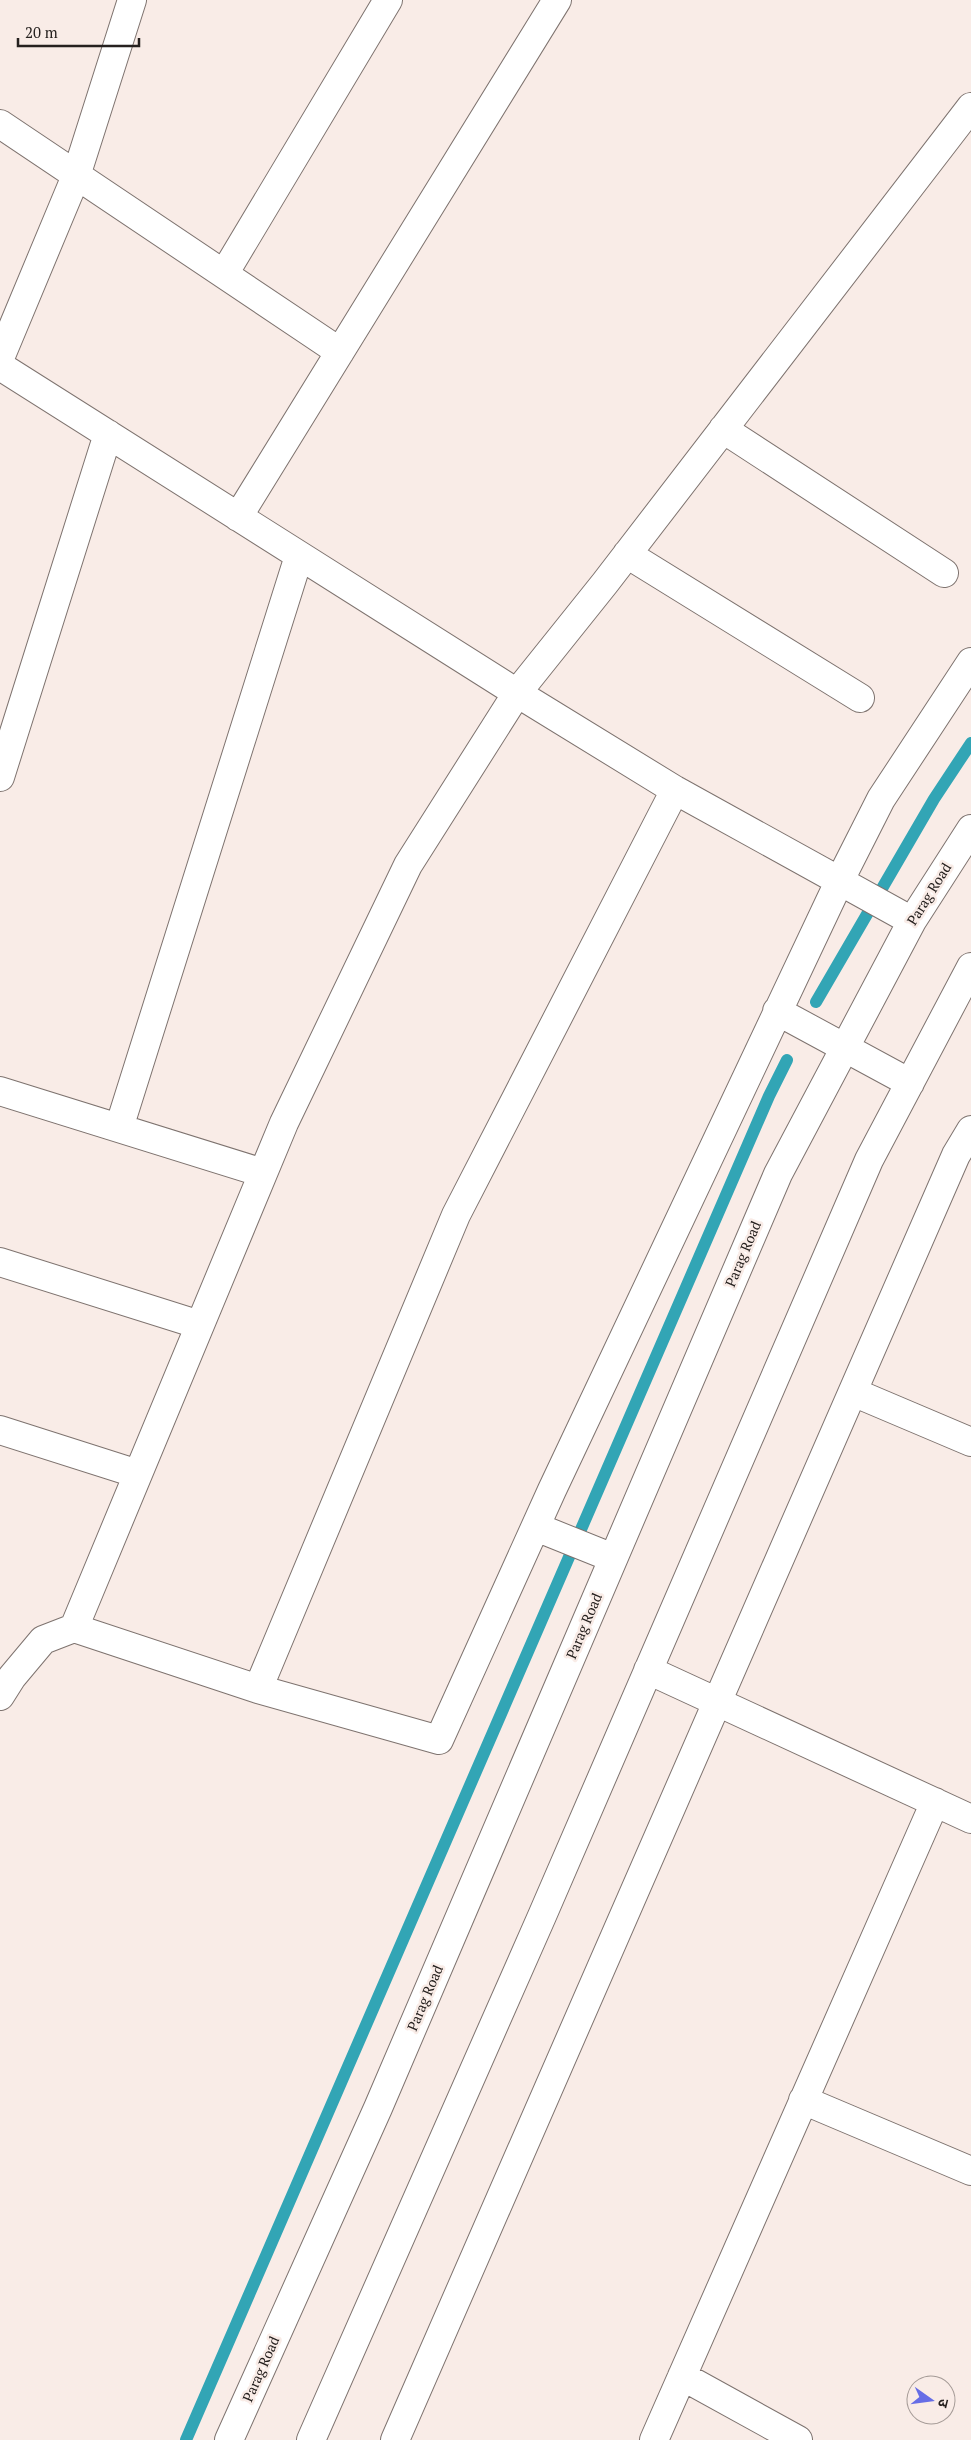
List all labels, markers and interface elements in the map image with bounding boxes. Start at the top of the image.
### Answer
scale bar [18,15,139,47]
text: 20 m [25,22,58,42]
street label: Parag Road [902,859,955,928]
street label: Parag Road [720,1218,765,1290]
street label: Parag Road [561,1590,606,1662]
street label: Parag Road [402,1962,447,2034]
street label: Parag Road [238,2333,284,2405]
north arrow [906,2375,956,2425]
text: उ [934,2397,954,2410]

